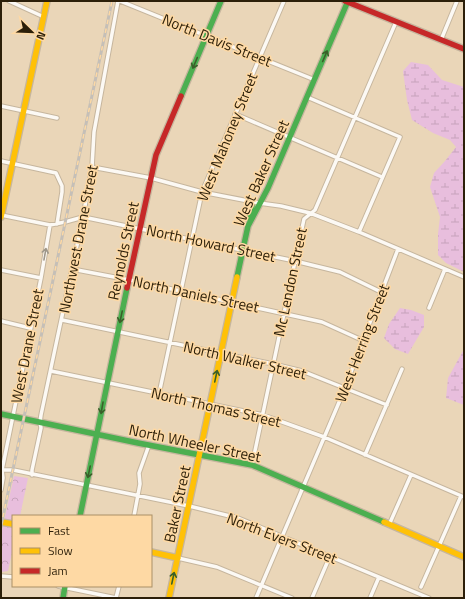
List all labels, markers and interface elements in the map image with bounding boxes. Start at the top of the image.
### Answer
street label: North Davis Street [159,8,276,73]
north arrow [12,12,52,52]
text: N [32,29,50,43]
one-way arrow [321,51,329,63]
one-way arrow [191,56,198,68]
street label: West Mahoney Street [191,69,264,205]
street label: West Baker Street [227,115,295,230]
street label: Northwest Drane Street [52,162,104,315]
street label: Reynolds Street [101,199,145,302]
street label: North Howard Street [144,218,278,268]
street label: Mc Lendon Street [267,225,313,339]
one-way arrow [41,248,49,261]
street label: North Daniels Street [131,269,262,319]
street label: West Herring Street [329,280,395,406]
street label: West Drane Street [5,286,50,405]
one-way arrow [116,310,124,323]
street label: North Walker Street [181,335,309,385]
one-way arrow [212,370,220,383]
street label: North Thomas Street [149,381,284,433]
one-way arrow [98,401,106,414]
street label: North Wheeler Street [127,418,264,468]
street label: Baker Street [158,463,197,545]
one-way arrow [85,466,93,479]
street label: North Evers Street [223,506,341,570]
legend [12,515,152,587]
text: Fast [48,521,71,540]
text: Slow [48,541,73,560]
text: Jam [48,561,68,580]
one-way arrow [170,572,178,585]

